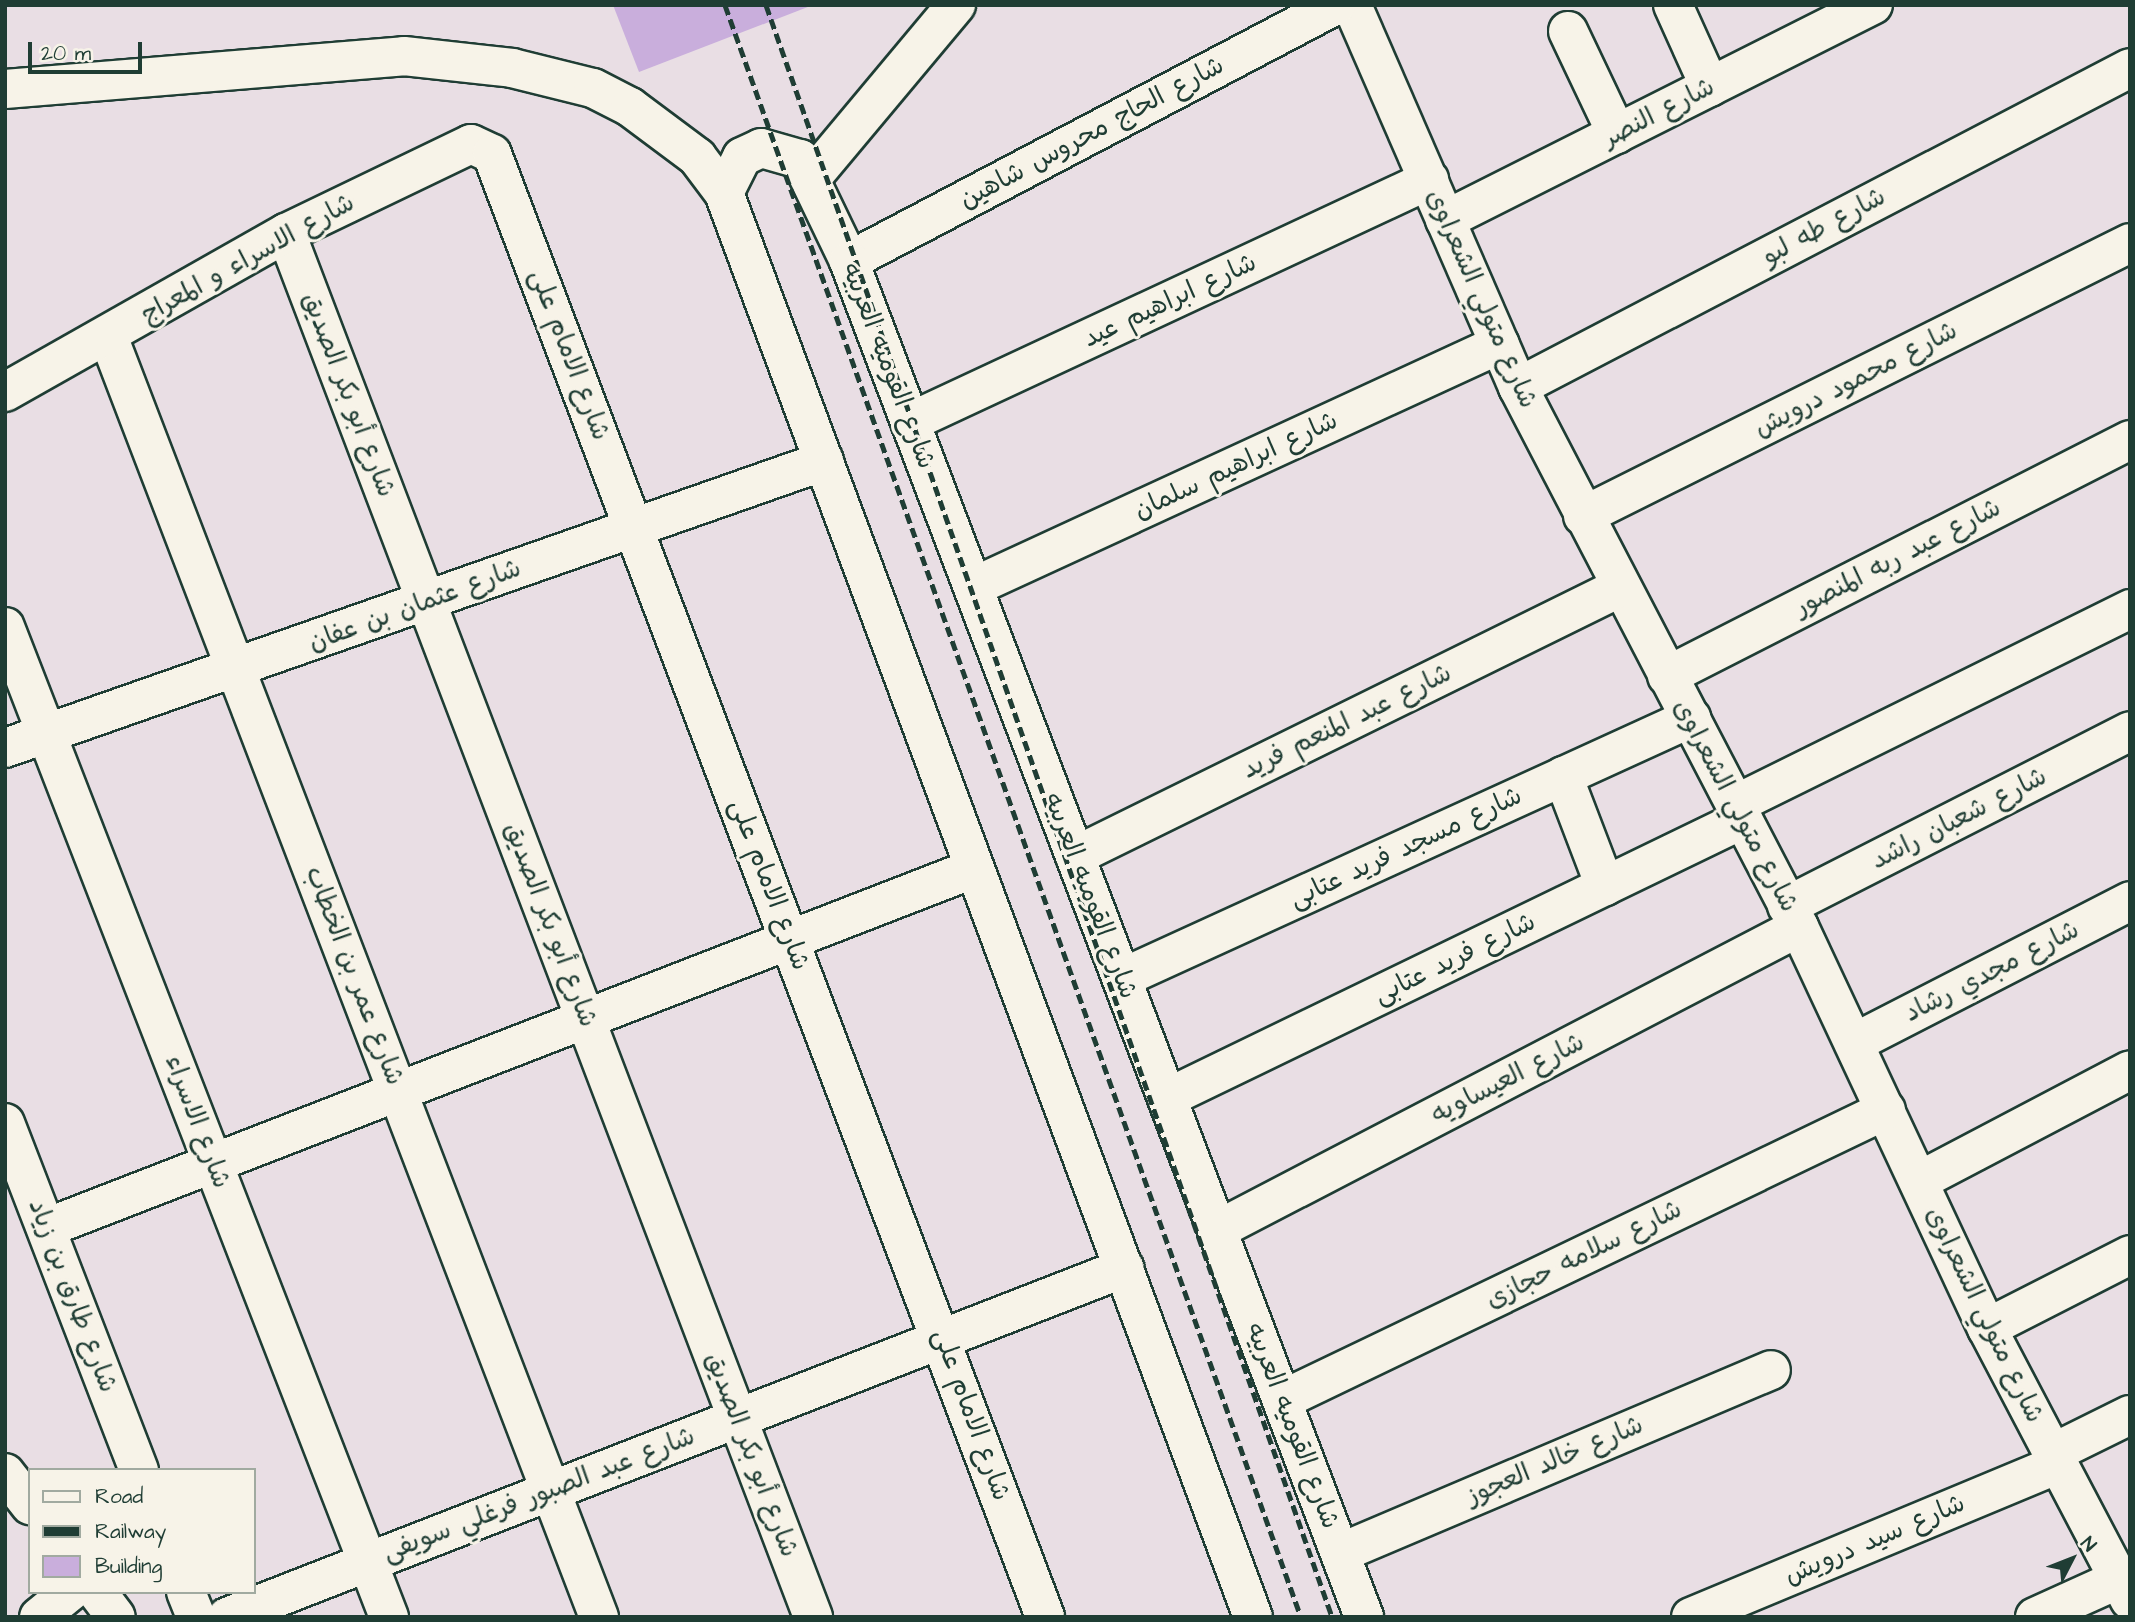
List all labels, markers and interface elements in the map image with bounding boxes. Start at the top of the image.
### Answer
scale bar [32,28,145,72]
text: 20 m [41,39,91,68]
street label: شارع الحاج محروس شاهين [954,50,1230,216]
street label: شارع النصر [1598,72,1720,154]
street label: شارع طه لبو [1757,181,1891,273]
street label: شارع متولي الشعراوى [1419,185,1543,413]
street label: شارع الاسراء و المعراج [136,187,360,331]
street label: شارع ابراهيم عيد [1078,247,1262,355]
street label: شارع القوميه العربيه [834,259,942,473]
street label: شارع الامام على [522,265,616,445]
street label: شارع أبو بكر الصديق [295,288,401,502]
street label: شارع محمود درويش [1749,315,1963,445]
street label: شارع ابراهيم سلمان [1129,405,1343,527]
street label: شارع عبد ربه المنصور [1790,493,2006,623]
street label: شارع عثمان بن عفان [305,553,525,659]
street label: شارع عبد المنعم فريد [1237,658,1457,786]
street label: شارع متولي الشعراوى [1666,694,1804,918]
street label: شارع شعبان راشد [1866,761,2052,877]
street label: شارع مسجد فريد عتابى [1285,780,1527,916]
street label: شارع القوميه العربيه [1036,789,1144,1003]
street label: شارع الامام على [722,795,816,975]
street label: شارع أبو بكر الصديق [497,818,603,1032]
street label: شارع عمر بن الخطاب [298,862,410,1090]
street label: شارع فريد عتابى [1369,906,1541,1012]
street label: شارع مجدي رشاد [1899,915,2085,1029]
street label: شارع العيساويه [1426,1027,1590,1131]
street label: شارع الاسراء [157,1051,237,1193]
street label: شارع سلامه حجازى [1481,1194,1687,1316]
street label: شارع طارق بن زياد [21,1195,123,1397]
street label: شارع متولي الشعراوى [1918,1202,2050,1428]
street label: شارع القوميه العربيه [1238,1319,1346,1533]
street label: شارع الامام على [926,1325,1016,1505]
street label: شارع أبو بكر الصديق [698,1348,804,1562]
street label: شارع خالد العجوز [1462,1410,1648,1512]
street label: شارع عبد الصبور فرغلي سويفى [379,1421,699,1569]
legend [28,1468,256,1594]
text: Road [95,1482,143,1511]
street label: شارع سيد درويش [1780,1488,1970,1592]
text: Railway [95,1517,166,1546]
north arrow [2037,1524,2107,1594]
text: N [2074,1531,2102,1558]
text: Building [95,1552,162,1581]

